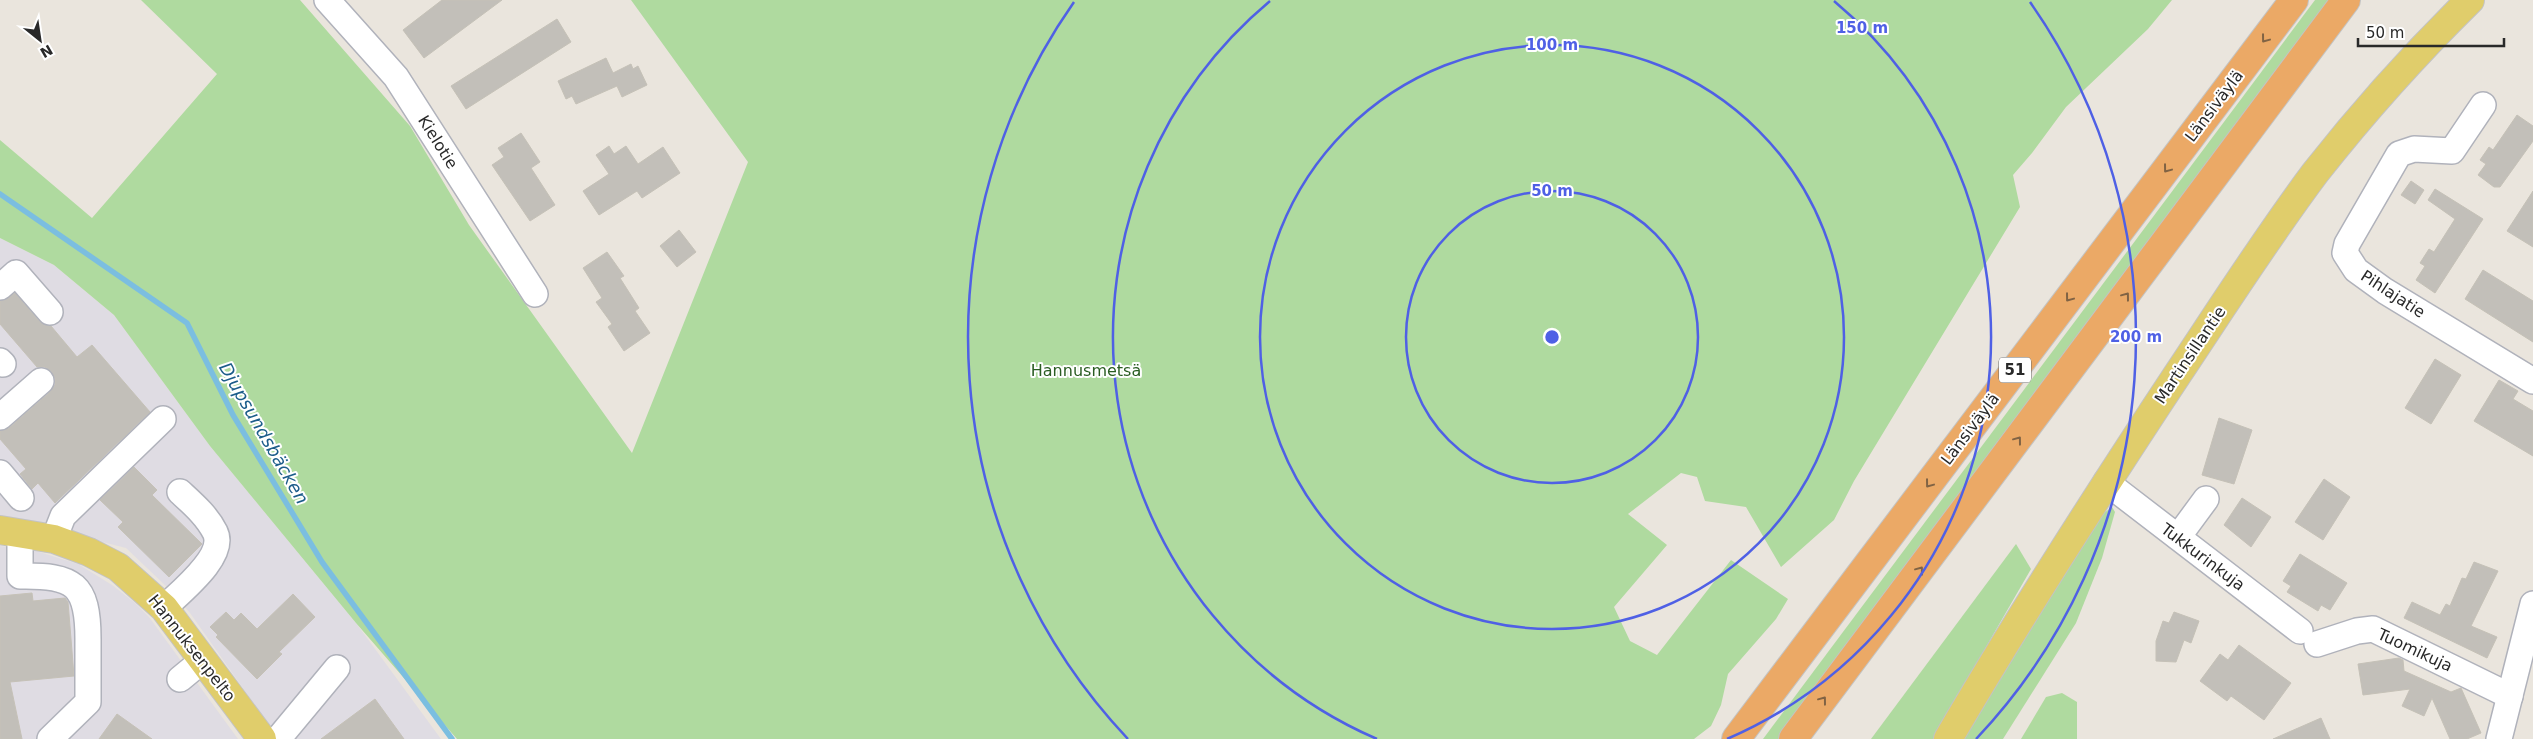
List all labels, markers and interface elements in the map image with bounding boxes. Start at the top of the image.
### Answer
north arrow [15,15,65,65]
scale bar [2358,15,2504,47]
text: 150 m [1836,19,1888,37]
text: 50 m [2366,24,2404,42]
one-way arrow [2262,33,2271,43]
text: 100 m [1526,36,1578,54]
text: N [37,41,56,61]
street label: Länsiväylä [2181,66,2247,146]
street label: Kielotie [414,112,462,172]
one-way arrow [2164,163,2173,173]
text: 50 m [1531,182,1573,200]
street label: Pihlajatie [2357,266,2429,322]
one-way arrow [2066,292,2075,302]
one-way arrow [2120,293,2128,302]
street label: Martinsillantie [2150,303,2230,407]
centre of rings [1543,328,1561,346]
text: 200 m [2110,328,2162,346]
water label: Djupsundsbäcken [215,358,313,508]
road number: 51 [1999,358,2031,382]
park label: Hannusmetsä [1031,361,1141,380]
street label: Länsiväylä [1937,389,2003,469]
one-way arrow [2012,436,2021,446]
one-way arrow [1926,478,1934,487]
street label: Tukkurinkuja [2157,519,2249,595]
one-way arrow [1915,567,1923,576]
street label: Hannuksenpelto [144,591,240,705]
street label: Tuomikuja [2374,624,2455,676]
one-way arrow [1817,697,1825,706]

